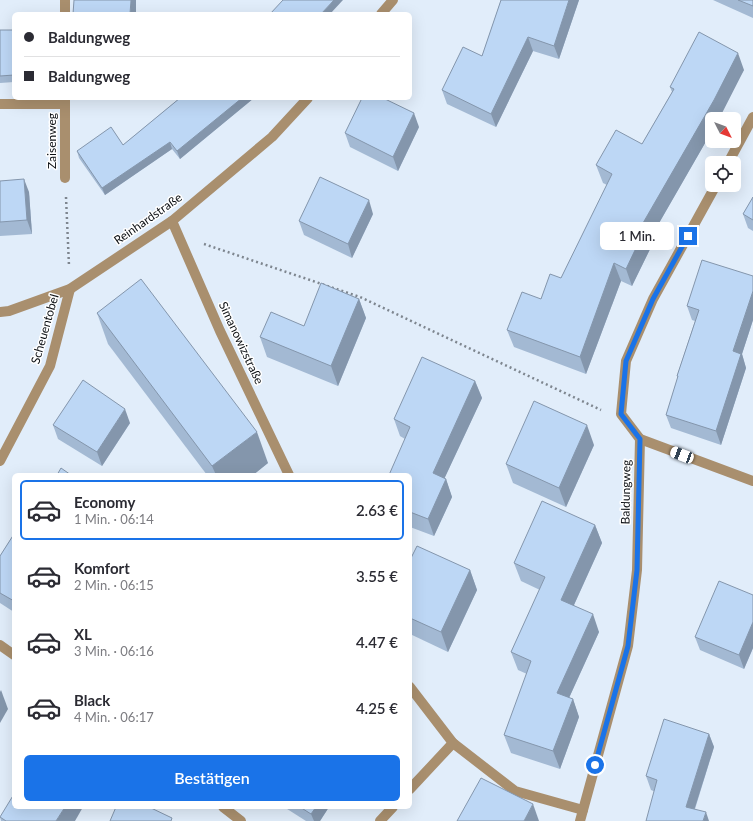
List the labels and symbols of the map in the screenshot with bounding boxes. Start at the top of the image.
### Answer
north arrow [705,112,741,148]
street label: Zaisenweg [44,113,59,169]
street label: Reinhardstraße [111,190,185,248]
callout: 1 Min. [600,222,674,250]
route end [679,227,697,245]
street label: Scheuentobel [27,292,62,365]
street label: Simanowizstraße [216,299,267,386]
car [669,445,695,465]
street label: Baldungweg [617,459,634,524]
route start [586,756,604,774]

